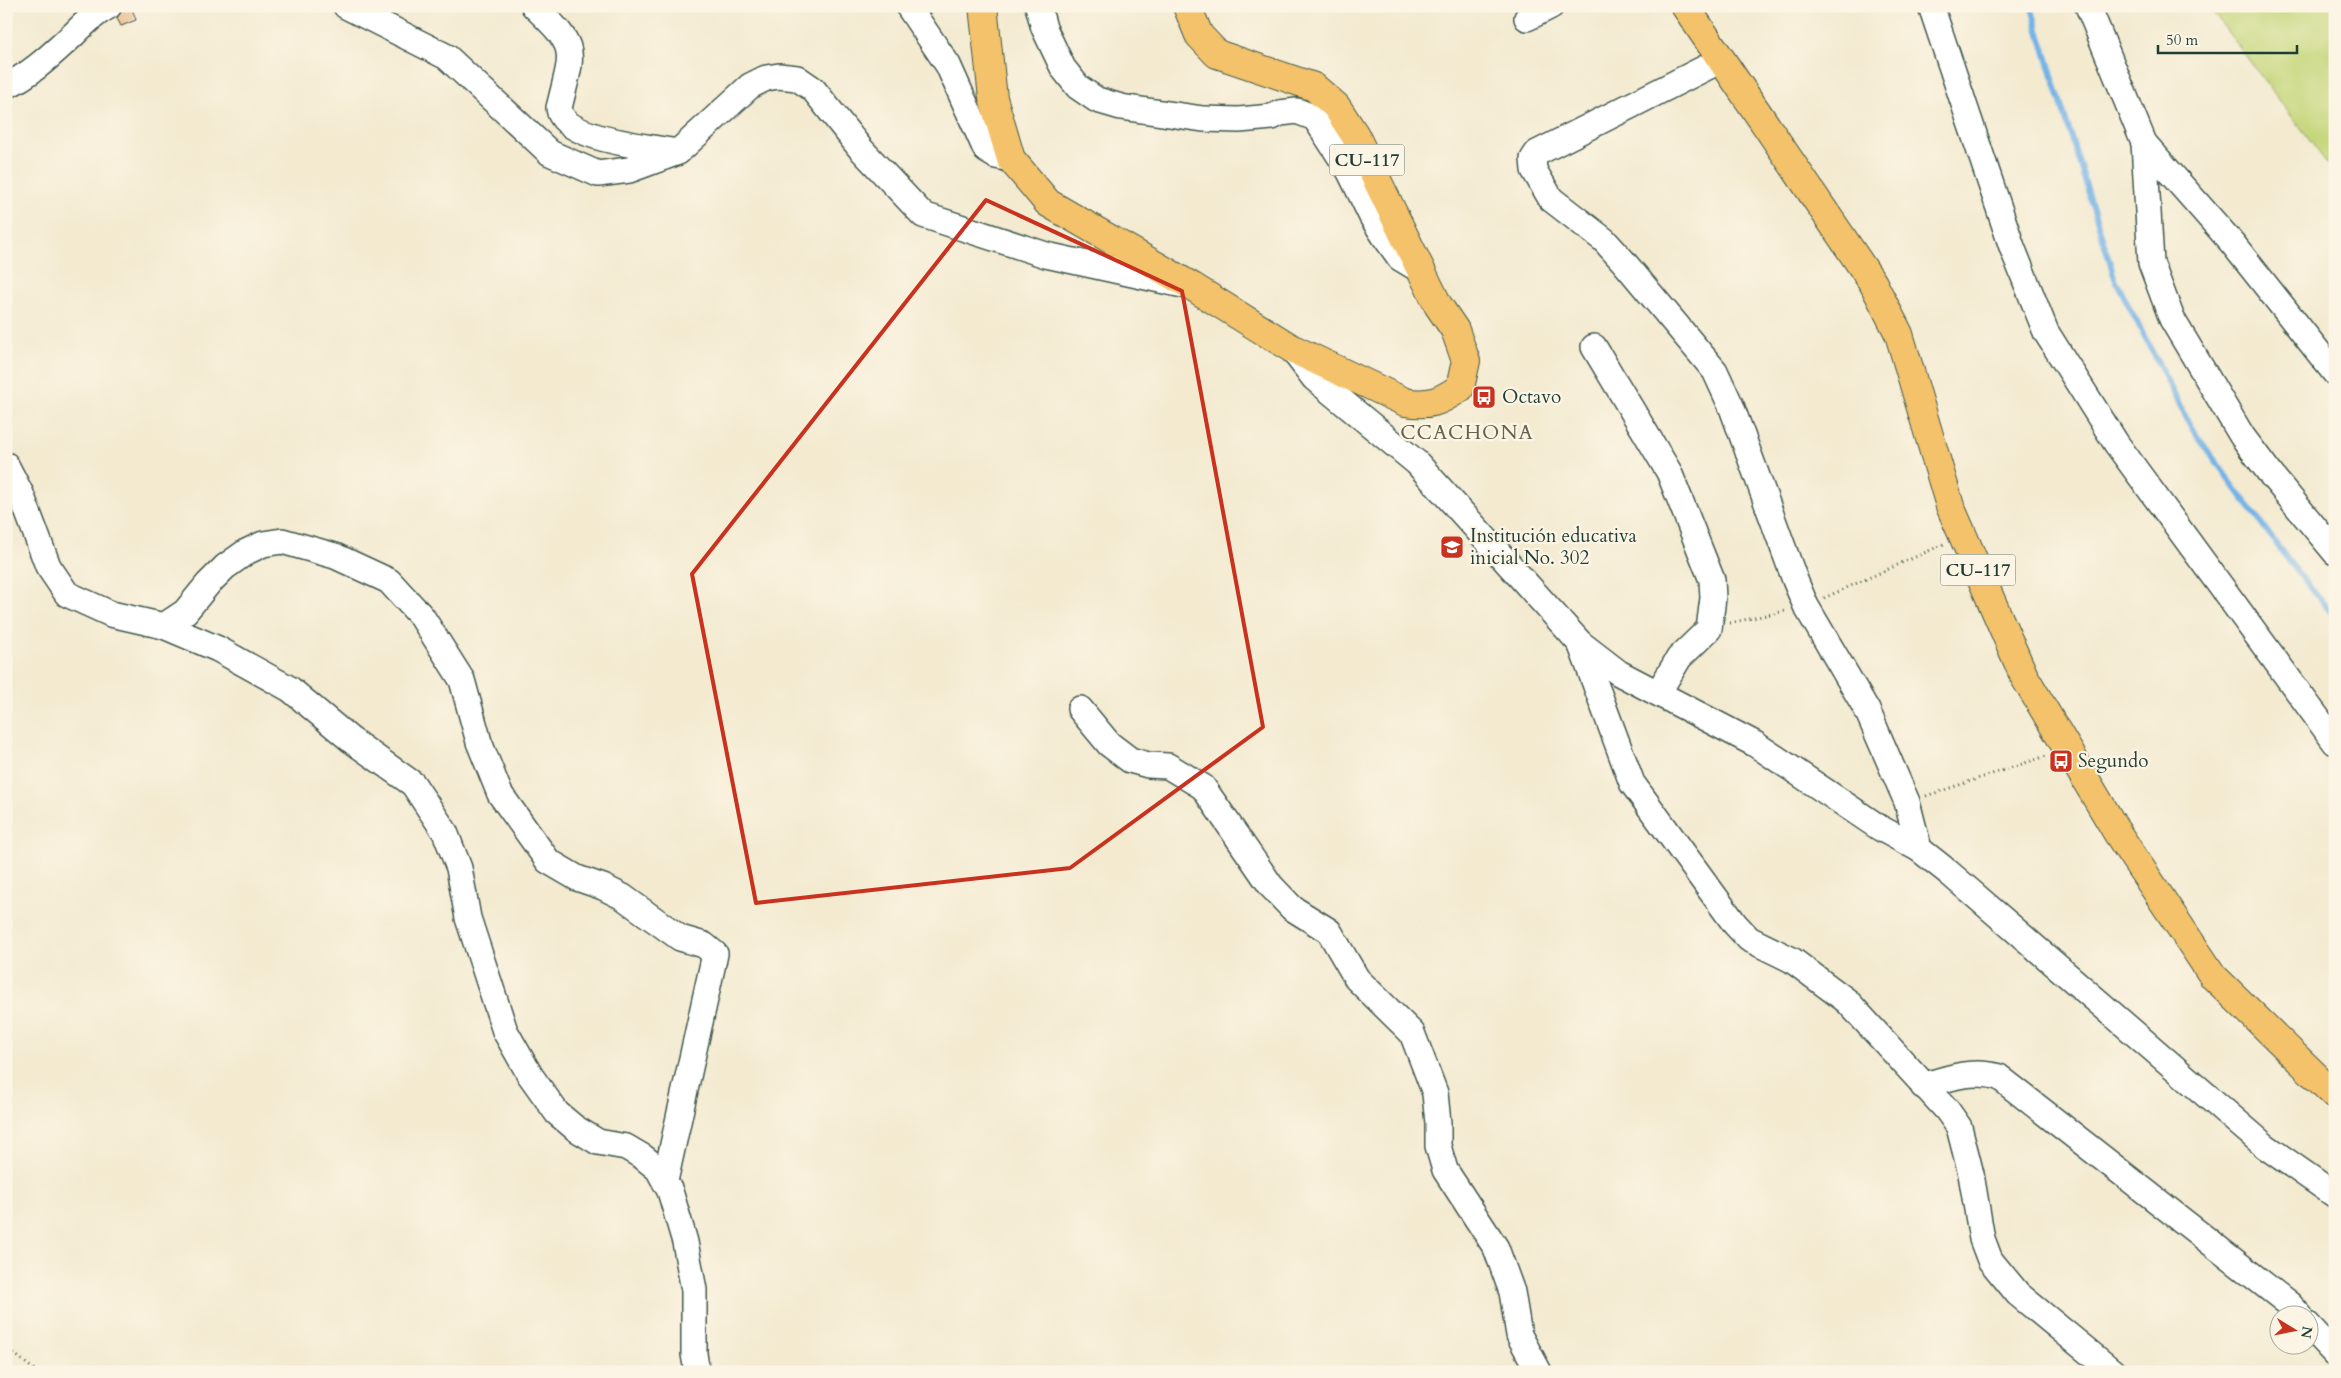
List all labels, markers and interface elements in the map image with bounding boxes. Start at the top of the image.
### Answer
scale bar [2158,22,2297,54]
text: 50 m [2166,30,2198,50]
road number: CU-117 [1330,144,1404,176]
bus stop icon: Octavo [1471,384,1497,410]
place label: Octavo [1502,384,1561,410]
district label: CCACHONA [1400,419,1534,446]
place label: Institución educativa inicial No. 302 [1470,523,1637,571]
school or university icon: Institución educativa inicial No. 302 [1439,534,1465,560]
road number: CU-117 [1940,554,2016,586]
bus stop icon: Segundo [2048,748,2074,774]
place label: Segundo [2078,748,2148,774]
north arrow [2268,1306,2318,1356]
text: N [2296,1325,2317,1340]

